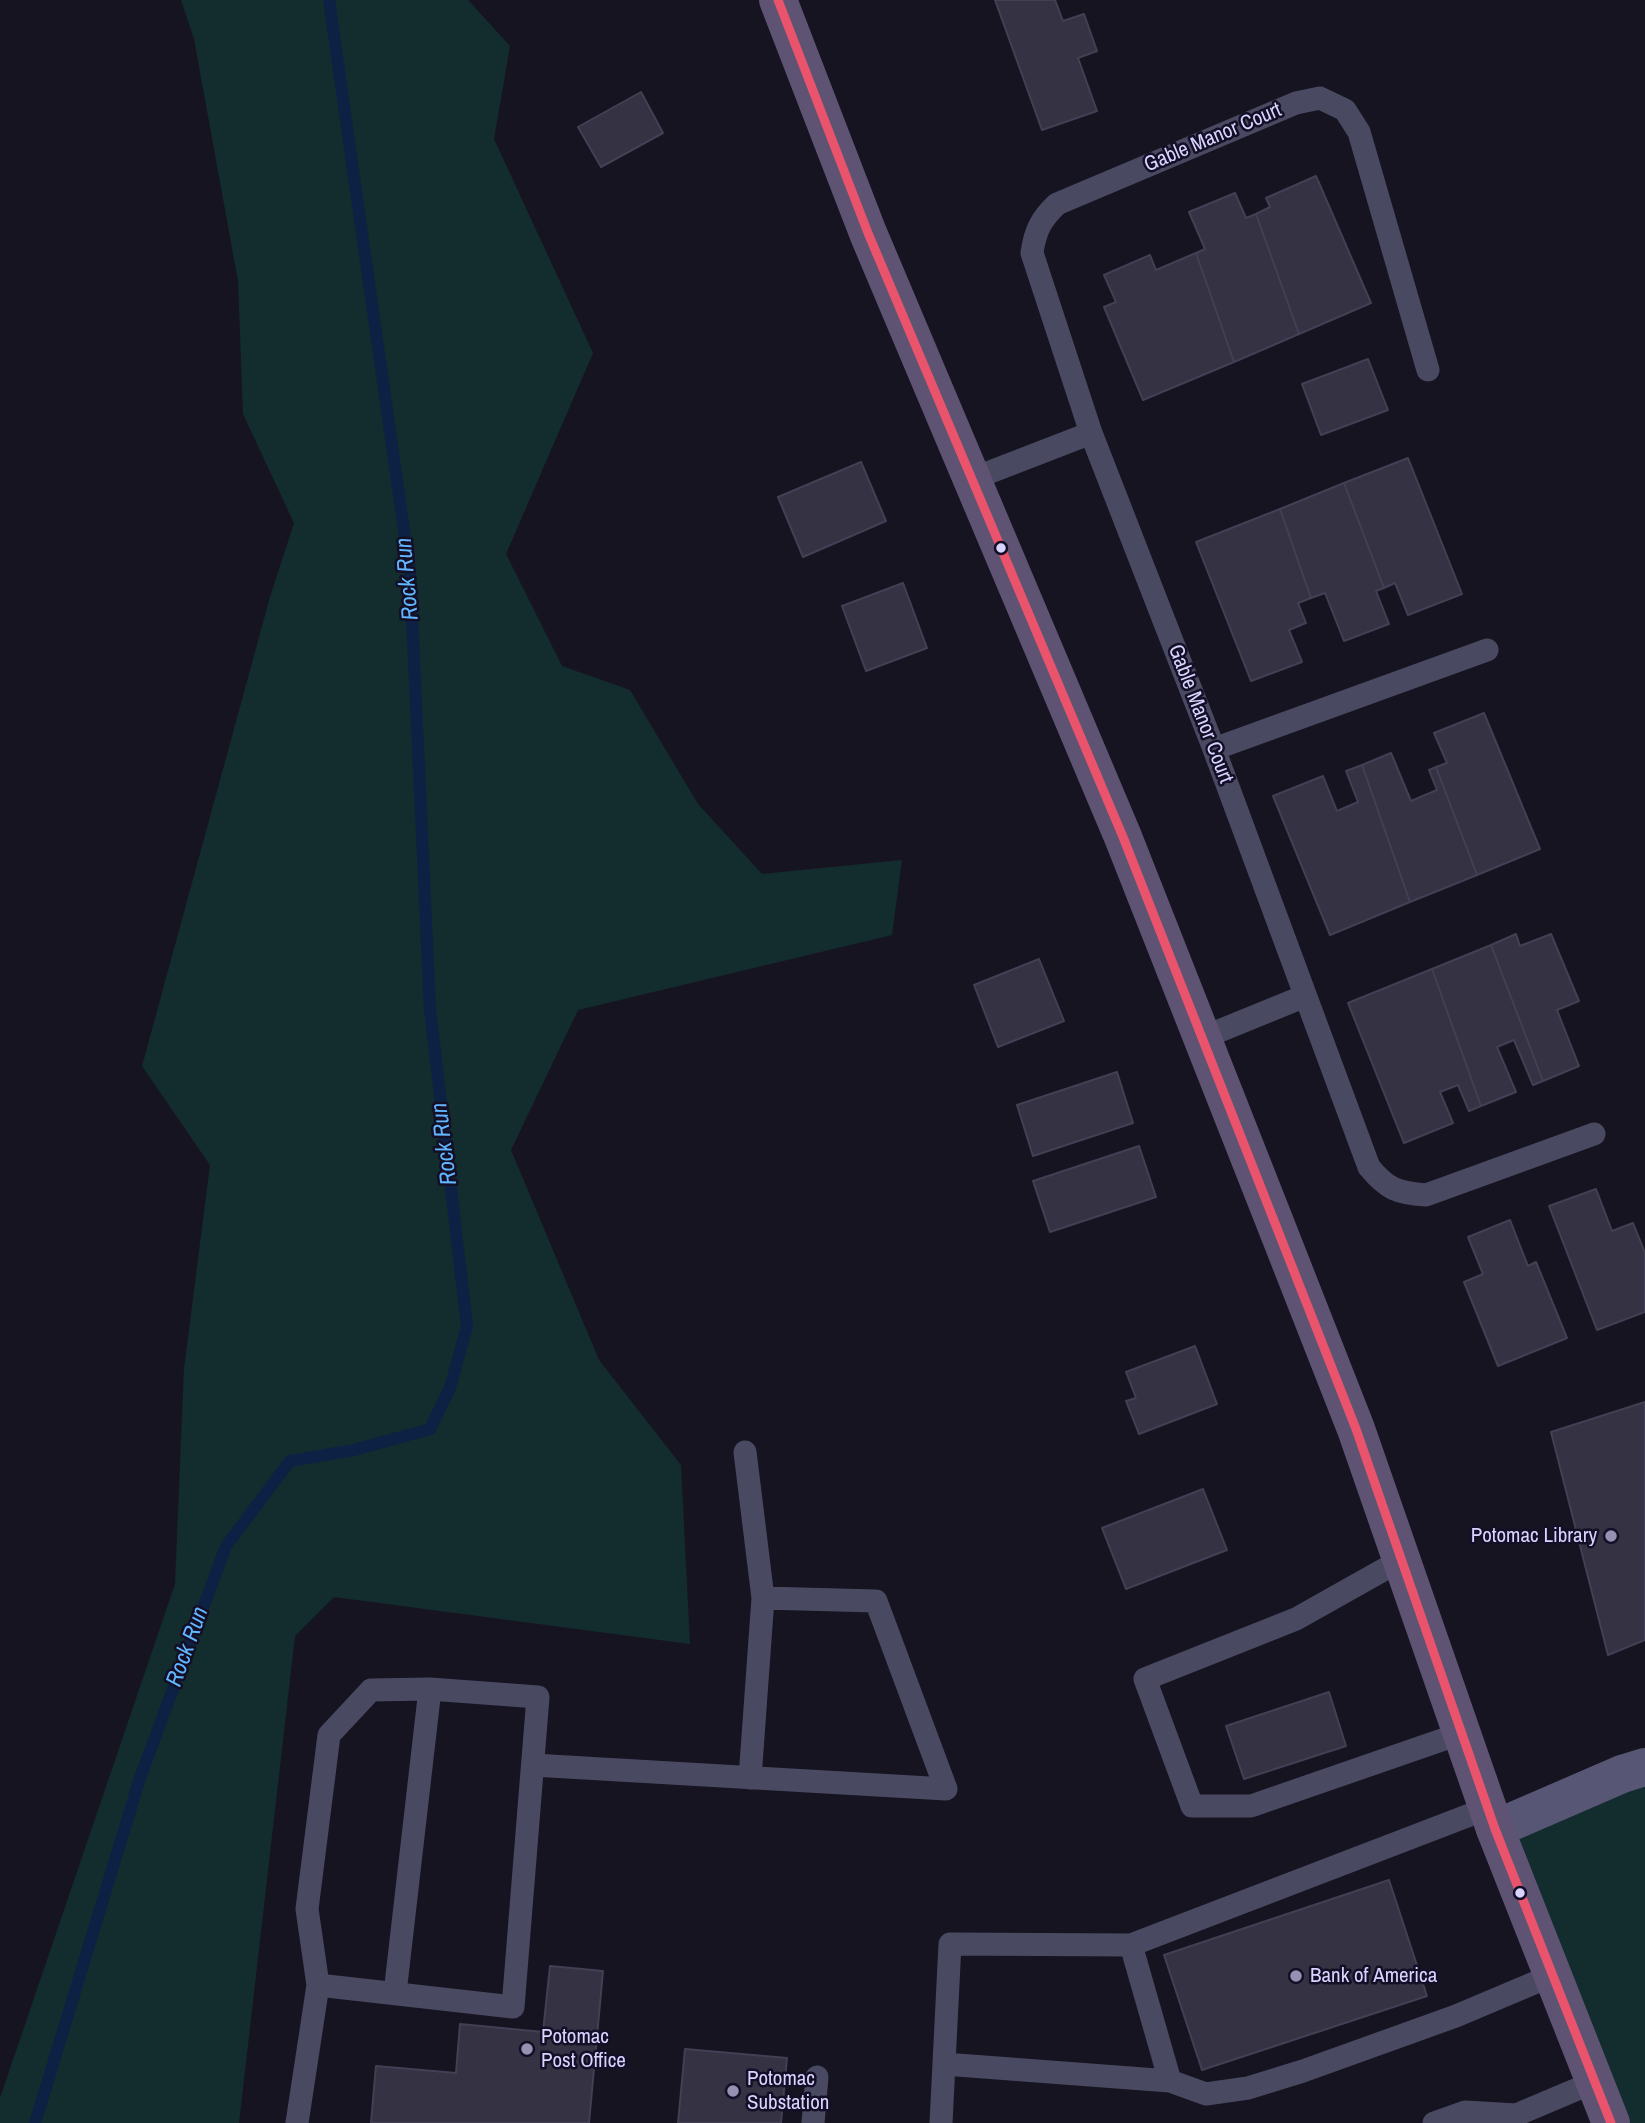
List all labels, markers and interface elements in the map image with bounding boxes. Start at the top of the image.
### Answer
street label: Gable Manor Court [1141,98,1285,178]
water label: Rock Run [391,537,425,621]
unlabelled marker [994,541,1008,555]
street label: Gable Manor Court [1162,641,1238,787]
water label: Rock Run [426,1101,464,1187]
place label: Potomac Library [1471,1523,1597,1549]
marker: Potomac Library [1603,1528,1619,1544]
water label: Rock Run [161,1603,215,1691]
unlabelled marker [1513,1886,1527,1900]
place label: Bank of America [1310,1963,1437,1989]
marker: Bank of America [1288,1968,1304,1984]
place label: Potomac Post Office [541,2024,626,2074]
marker: Potomac Post Office [519,2041,535,2057]
place label: Potomac Substation [747,2066,829,2116]
marker: Potomac Substation [725,2083,741,2099]

